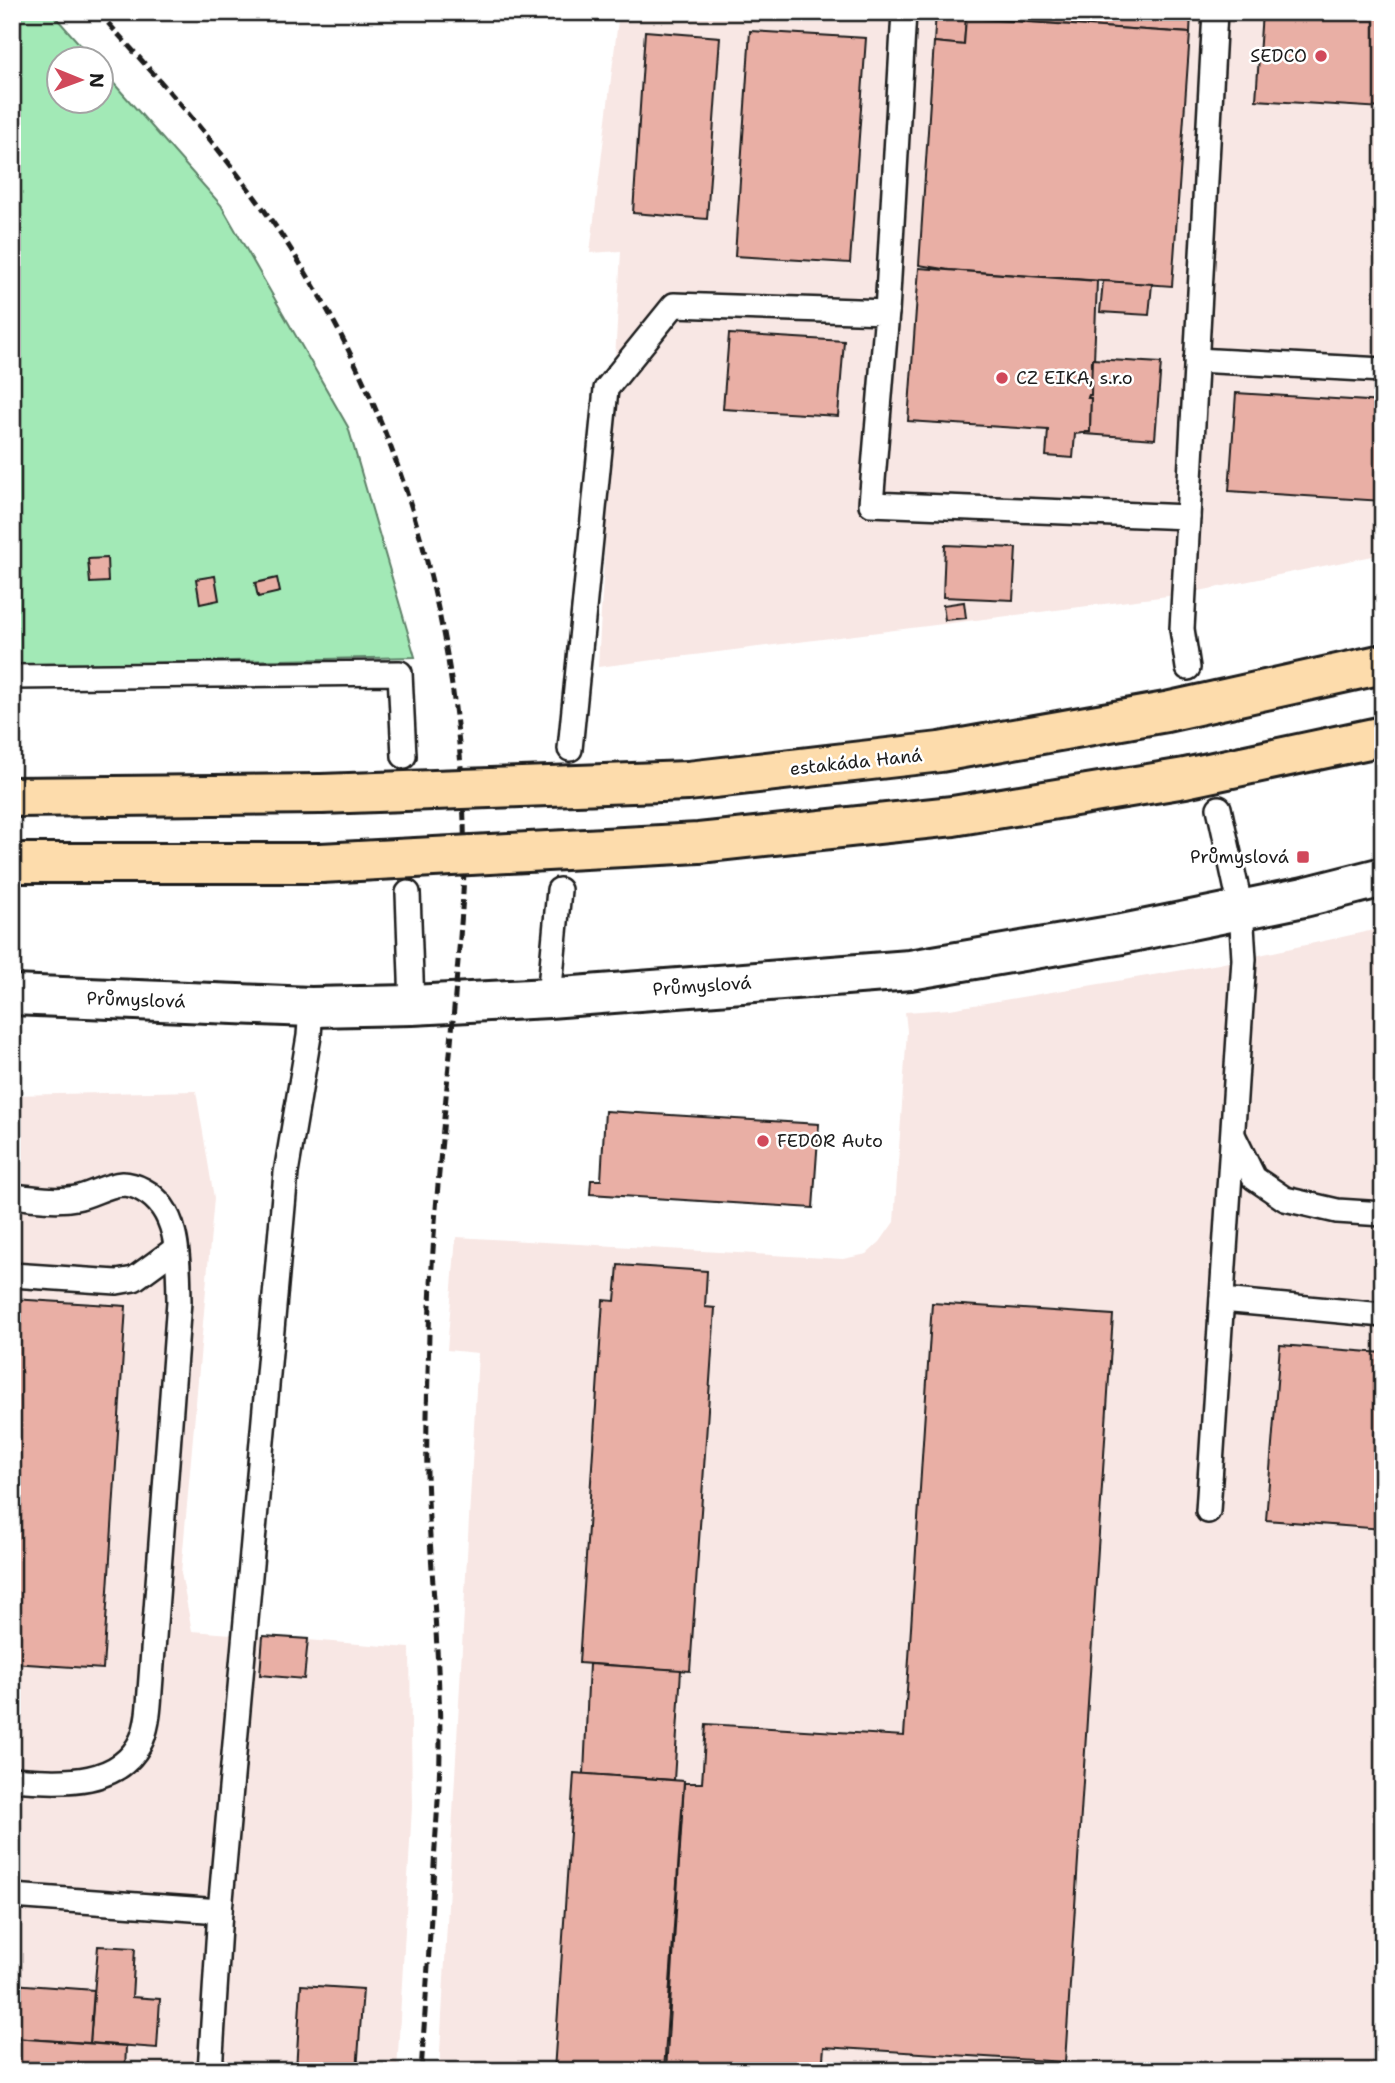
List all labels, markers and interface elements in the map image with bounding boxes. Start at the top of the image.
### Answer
place label: SEDCO [1250,44,1307,68]
north arrow [46,46,116,116]
marker: SEDCO [1313,48,1329,64]
text: N [84,73,109,88]
place label: CZ EIKA, s.r.o [1016,366,1133,390]
marker: CZ EIKA, s.r.o [994,370,1010,386]
street label: estakáda Haná [789,743,923,781]
place label: Průmyslová [1190,845,1289,869]
marker: Průmyslová [1295,849,1311,865]
street label: Průmyslová [652,971,752,1001]
street label: Průmyslová [86,986,186,1014]
place label: FEDOR Auto [777,1129,883,1153]
marker: FEDOR Auto [755,1133,771,1149]

